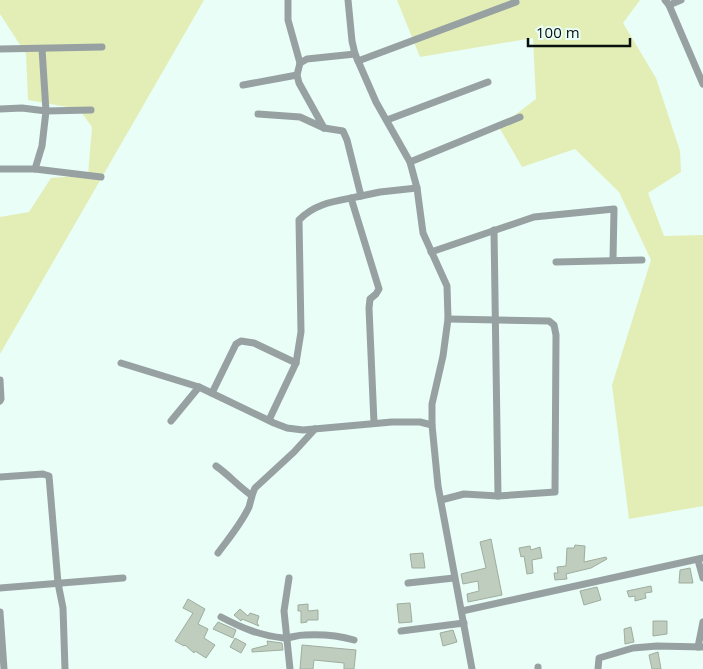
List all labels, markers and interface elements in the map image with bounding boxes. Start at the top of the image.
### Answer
scale bar [528,15,630,47]
text: 100 m [536,22,580,42]

